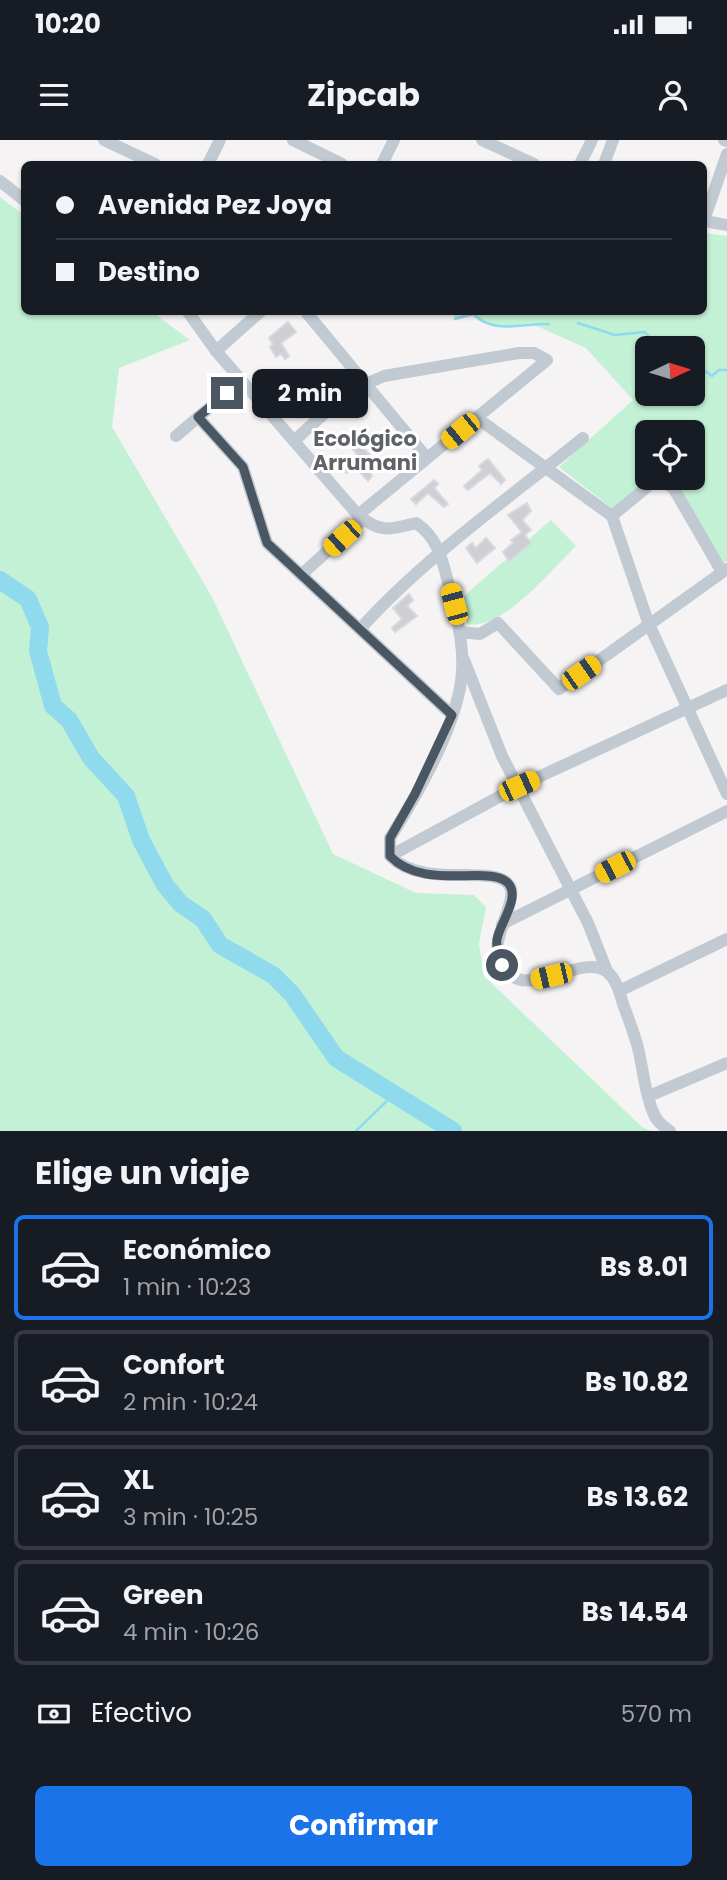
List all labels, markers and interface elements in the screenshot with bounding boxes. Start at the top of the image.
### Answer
text: 10:20 [35,6,101,42]
text: Zipcab [307,72,420,117]
icon: menu [35,76,73,114]
icon: person [654,76,692,114]
text: Avenida Pez Joya [98,187,332,223]
text: Destino [98,254,200,290]
north arrow [635,336,705,406]
map controls [635,336,705,490]
callout: 2 min [252,369,367,418]
route end [211,377,243,409]
text: 2 min [278,377,342,409]
car [438,410,483,452]
button: locate [635,420,705,490]
district label: Ecológico Arrumani [313,424,417,477]
car [320,516,365,560]
car [439,581,470,627]
car [558,652,605,694]
car [496,768,543,804]
car [592,848,639,886]
route start [486,949,518,981]
car [529,961,574,991]
text: Elige un viaje [35,1150,250,1195]
text: Económico [123,1232,271,1268]
icon: car [39,1236,102,1299]
text: Bs 8.01 [600,1249,688,1285]
text: 1 min · 10:23 [123,1271,251,1303]
text: Confort [123,1347,225,1383]
icon: car [39,1351,102,1414]
text: Bs 10.82 [585,1364,688,1400]
text: 2 min · 10:24 [123,1386,258,1418]
text: XL [123,1462,154,1498]
icon: car [39,1466,102,1529]
text: Bs 13.62 [587,1479,688,1515]
text: 3 min · 10:25 [123,1501,258,1533]
text: Green [123,1577,204,1613]
icon: car [39,1581,102,1644]
text: Bs 14.54 [582,1594,688,1630]
text: 4 min · 10:26 [123,1616,259,1648]
icon: cash [35,1695,73,1733]
text: Efectivo [91,1695,192,1731]
text: 570 m [621,1698,692,1730]
button: Confirmar [35,1786,692,1866]

